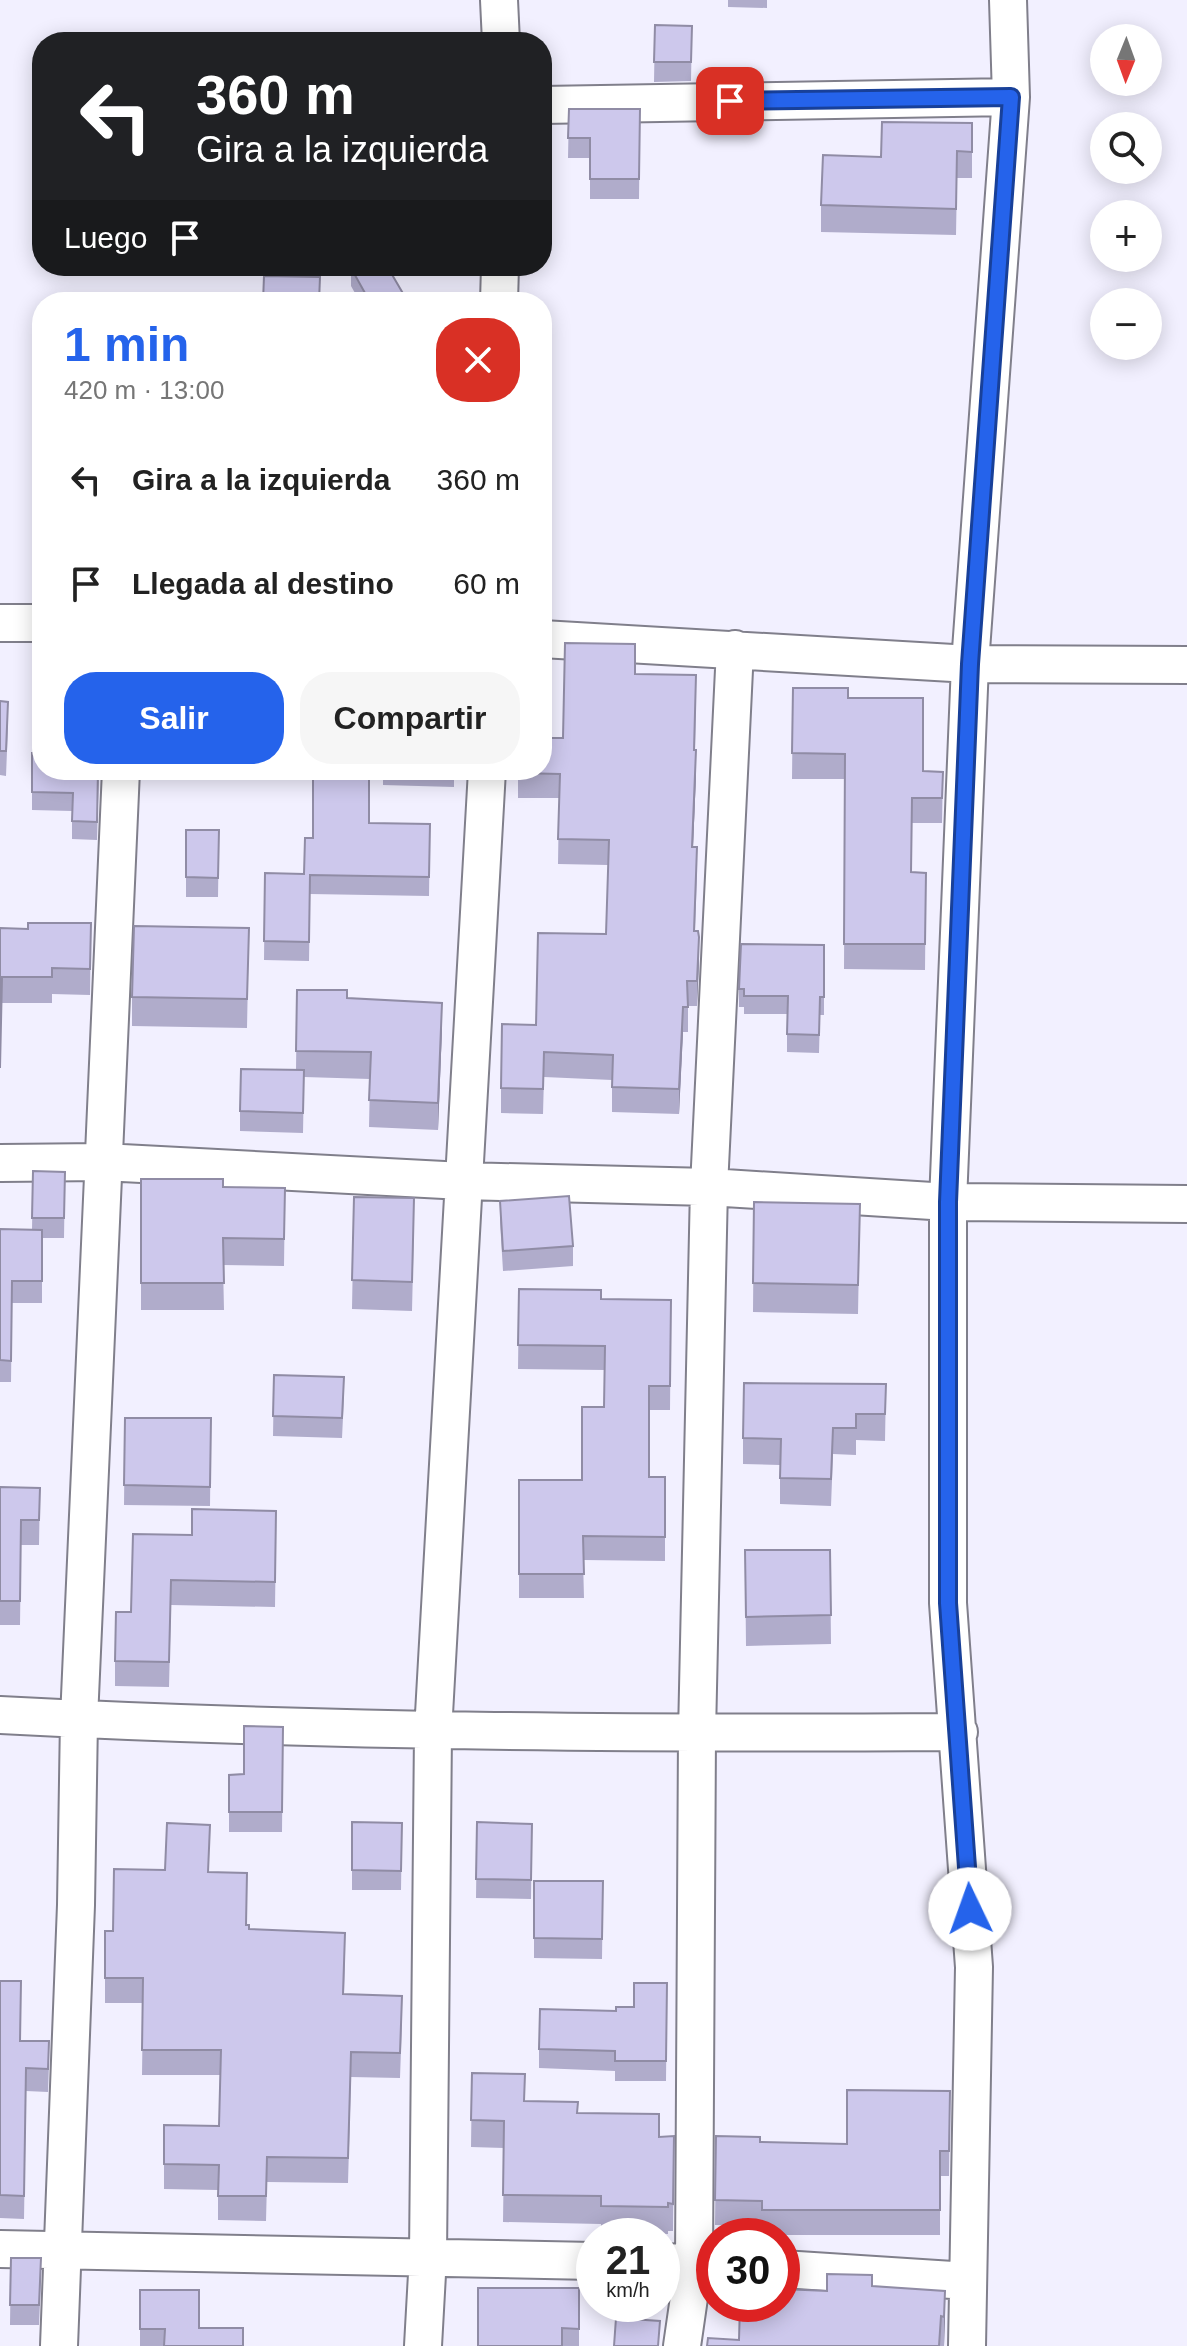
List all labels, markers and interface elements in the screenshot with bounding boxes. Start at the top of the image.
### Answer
north arrow [1090,24,1162,96]
map controls [1090,24,1162,360]
text: 360 m [196,63,355,126]
icon: left [64,64,168,168]
pin [696,67,764,135]
icon: arrive [708,79,752,123]
button: search [1090,112,1162,184]
text: Gira a la izquierda [196,129,488,170]
button: + [1090,200,1162,272]
icon: arrive [163,216,207,260]
text: Luego [64,221,147,254]
button: − [1090,288,1162,360]
text: 1 min [64,318,189,371]
button: close [436,318,520,402]
text: 420 m · 13:00 [64,375,224,405]
icon: left [64,458,108,502]
text: Gira a la izquierda [132,463,390,496]
text: 360 m [437,463,520,496]
icon: arrive [64,562,108,606]
text: Llegada al destino [132,567,394,600]
text: 60 m [453,567,520,600]
button: Salir [64,672,284,764]
button: Compartir [300,672,520,764]
position arrow [928,1867,1012,1951]
speed limit sign: 30 [696,2218,800,2322]
text: 21 [606,2238,650,2282]
text: km/h [606,2279,650,2301]

